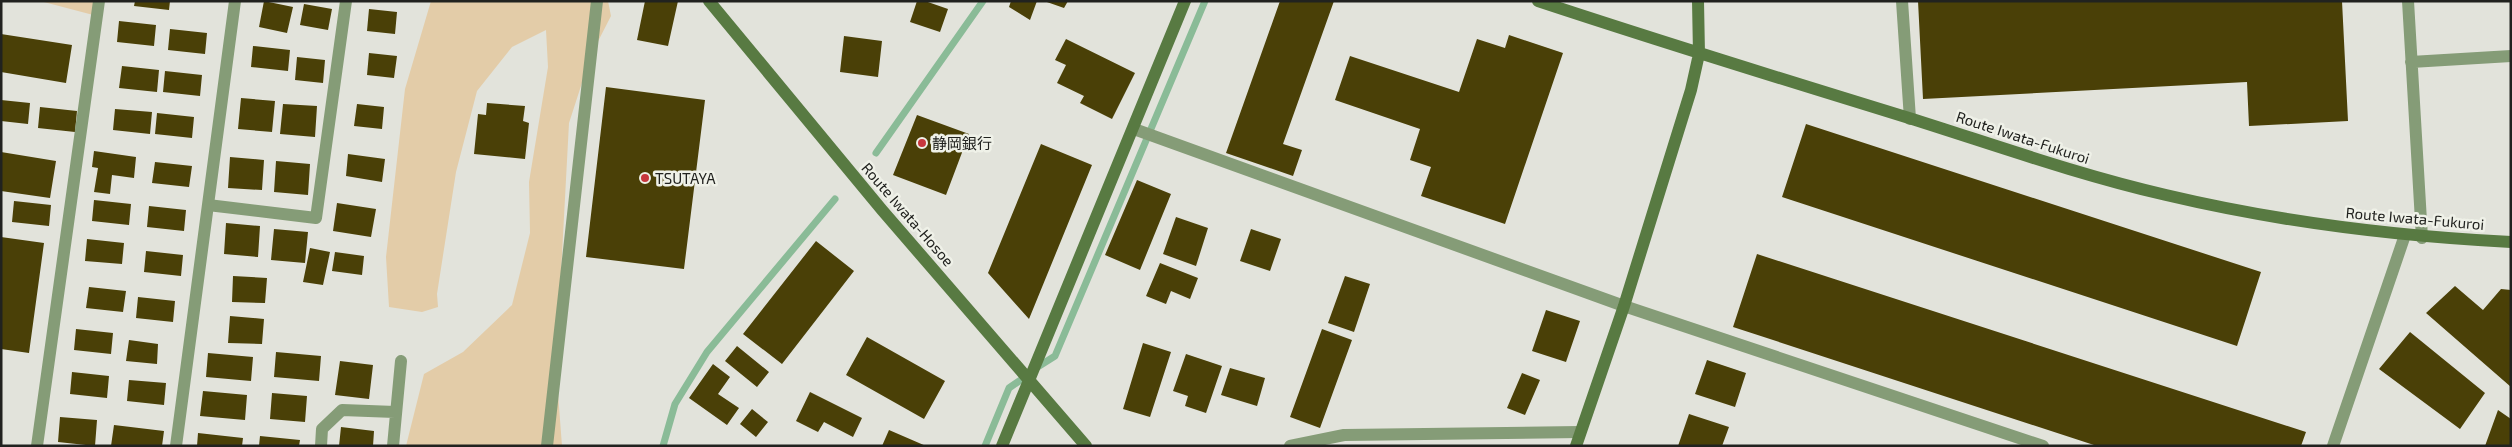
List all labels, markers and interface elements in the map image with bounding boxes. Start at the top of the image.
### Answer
street label: Route Iwata-Fukuroi [1954,107,2092,167]
place label: 静岡銀行 [932,134,992,152]
marker: 静岡銀行 [916,137,928,149]
street label: Route Iwata-Hosoe [858,159,958,269]
place label: TSUTAYA [655,169,716,187]
marker: TSUTAYA [639,172,651,184]
street label: Route Iwata-Fukuroi [2345,203,2485,233]

